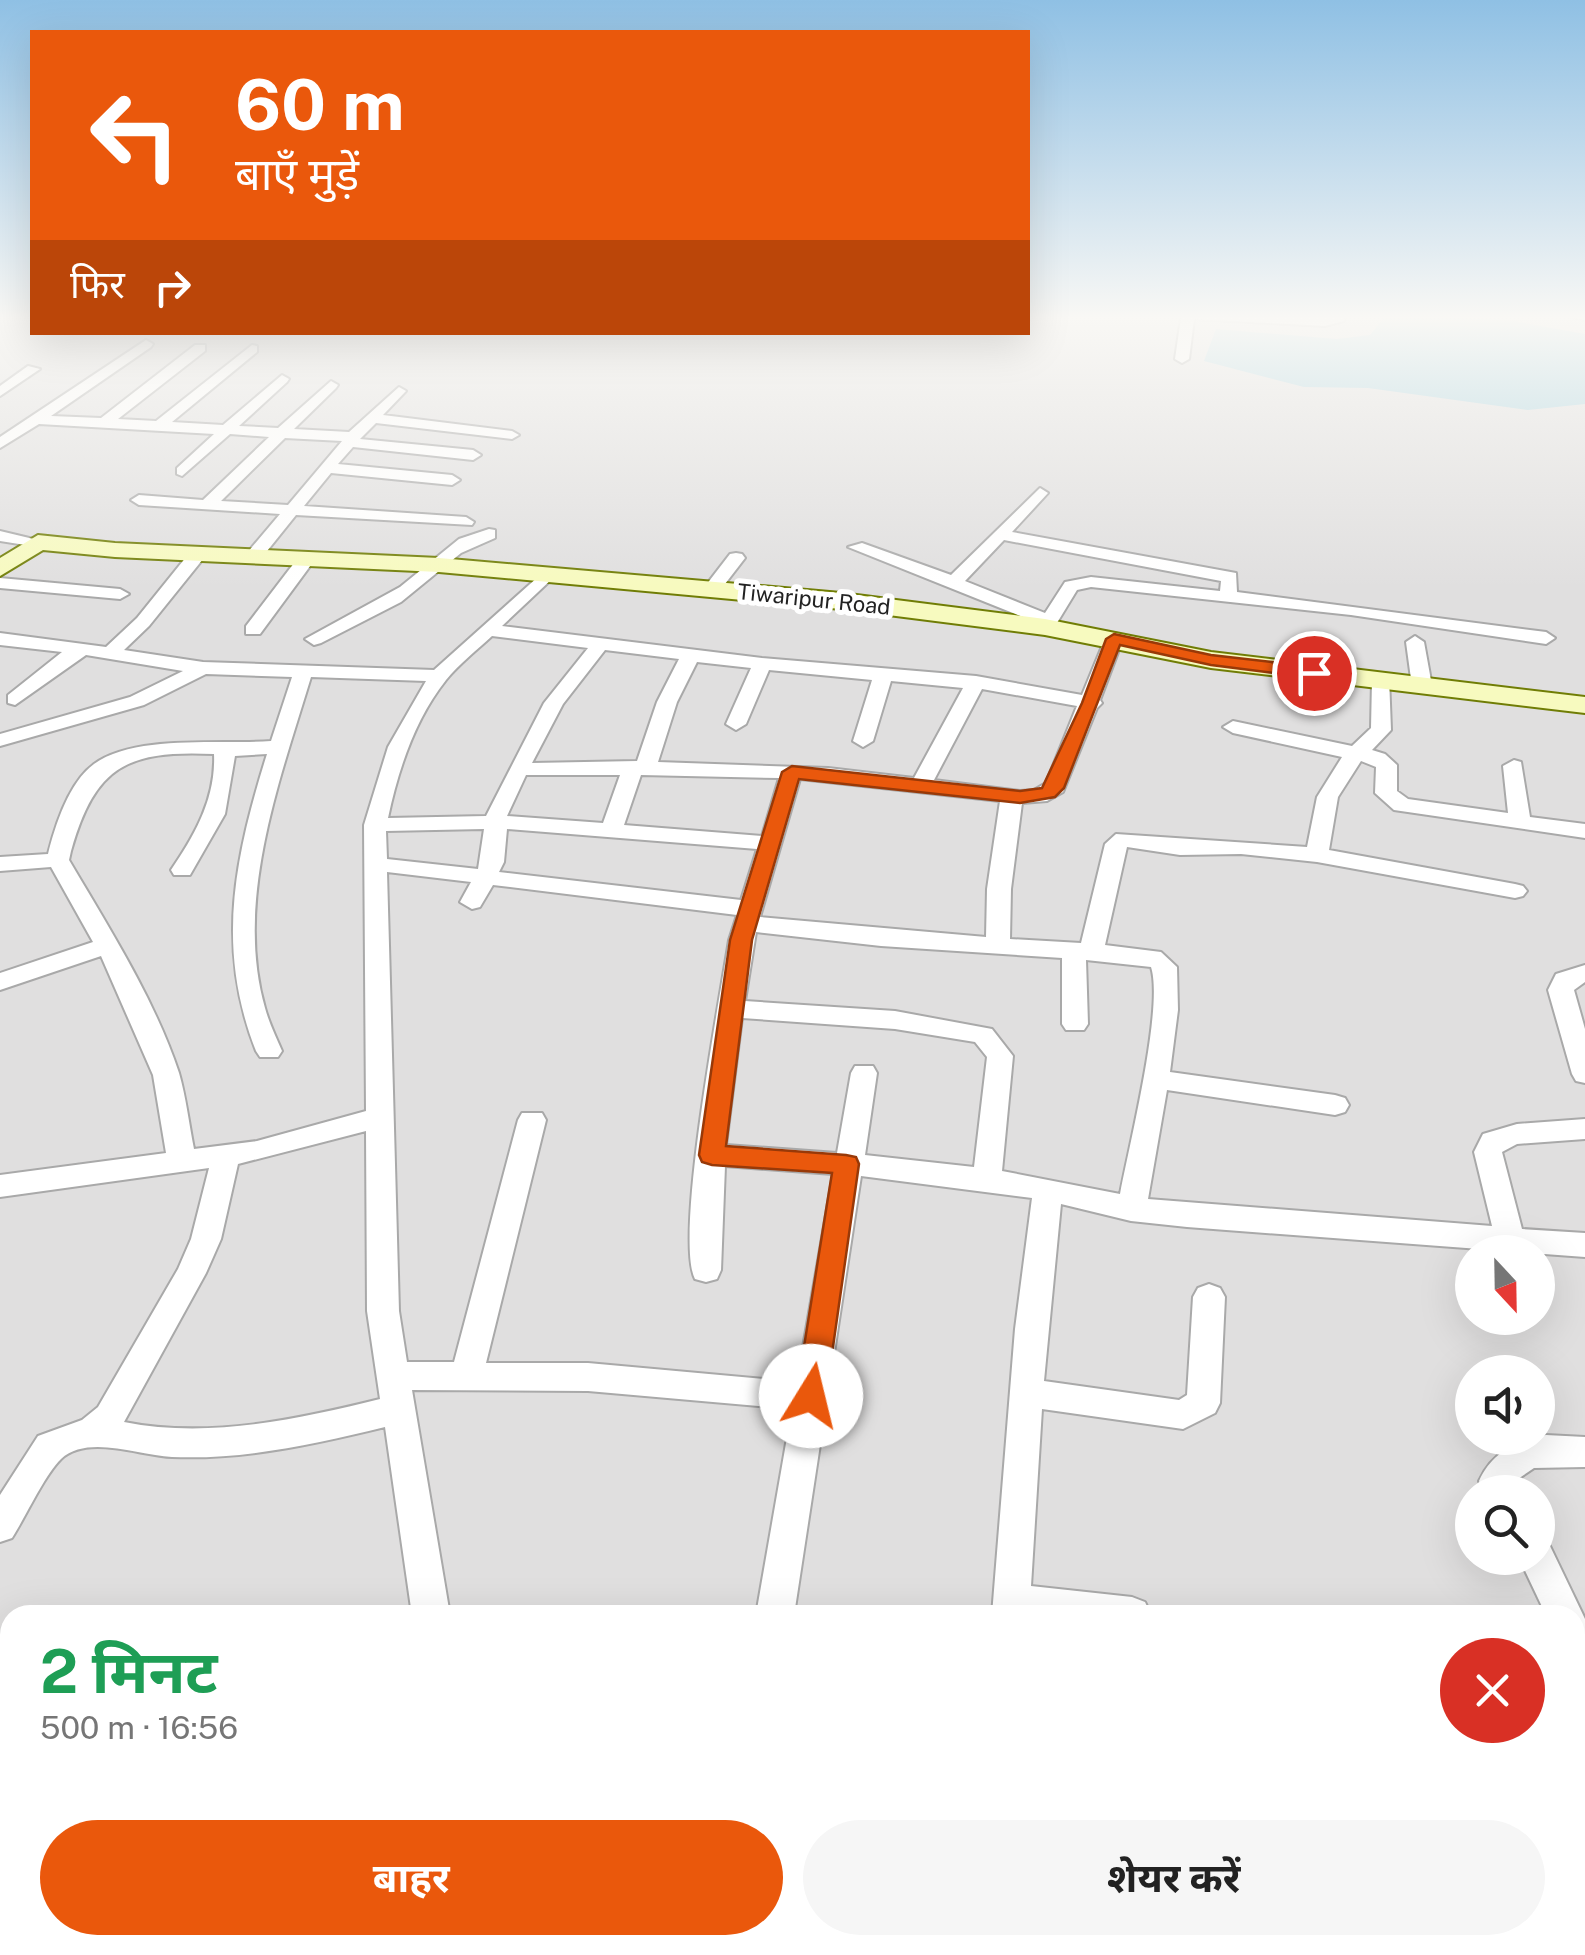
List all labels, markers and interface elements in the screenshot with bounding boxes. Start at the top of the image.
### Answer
text: 60 m [235,63,405,146]
icon: left [70,70,200,200]
text: बाएँ मुड़ें [235,147,359,200]
icon: right [145,260,200,315]
text: फिर [70,262,125,307]
street label: Tiwaripur Road [736,578,892,620]
pin [1272,631,1357,716]
icon: arrive [1287,646,1342,701]
north arrow [1455,1235,1555,1335]
map controls [1455,1235,1555,1575]
position arrow [759,1344,863,1448]
button: sound [1455,1355,1555,1455]
button: search [1455,1475,1555,1575]
text: 2 मिनट [40,1636,218,1707]
button: close [1440,1638,1545,1743]
text: 500 m · 16:56 [40,1709,238,1746]
button: बाहर [40,1820,783,1935]
button: शेयर करें [803,1820,1545,1935]

